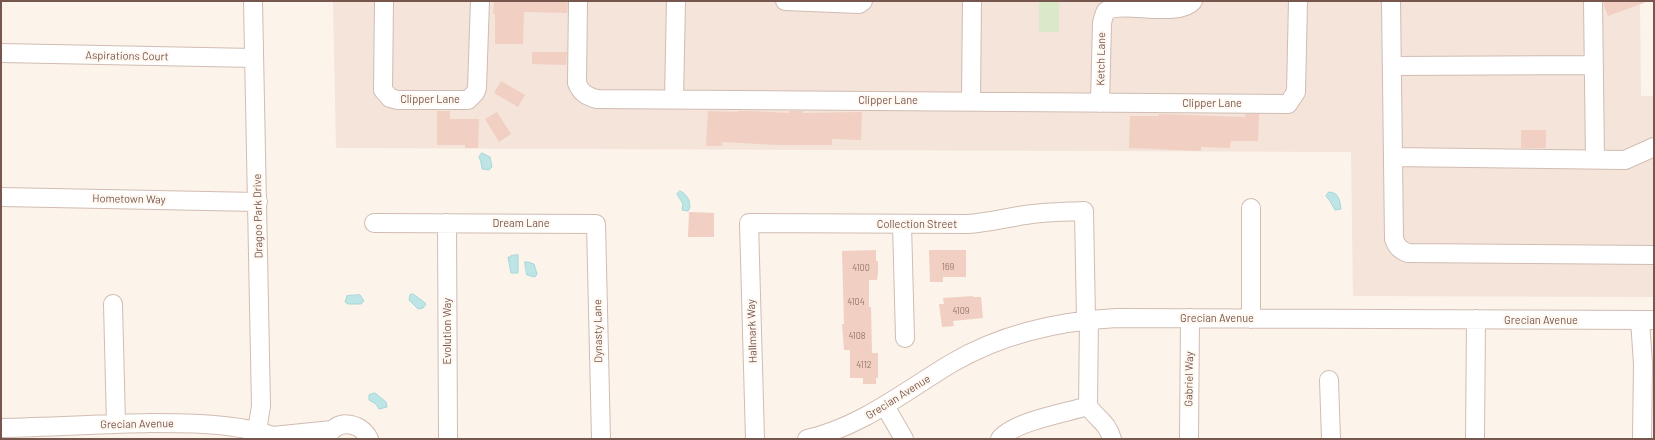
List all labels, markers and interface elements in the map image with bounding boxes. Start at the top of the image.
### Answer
street label: Ketch Lane [1094,32,1108,86]
street label: Aspirations Court [85,49,169,63]
street label: Clipper Lane [400,92,460,106]
street label: Clipper Lane [858,93,918,107]
street label: Clipper Lane [1182,96,1242,110]
street label: Dragoo Park Drive [251,173,265,259]
street label: Hometown Way [92,192,166,206]
street label: Dream Lane [492,216,550,230]
street label: Collection Street [877,217,957,231]
house number: 169 [942,262,954,272]
house number: 4100 [852,263,870,273]
house number: 4104 [847,297,865,307]
street label: Evolution Way [440,298,454,364]
street label: Dynasty Lane [591,299,605,363]
street label: Hallmark Way [744,299,760,363]
house number: 4109 [952,306,970,316]
street label: Grecian Avenue [1180,311,1254,325]
street label: Grecian Avenue [1504,313,1578,327]
house number: 4108 [848,331,866,341]
street label: Gabriel Way [1182,351,1196,407]
house number: 4112 [856,360,872,370]
street label: Grecian Avenue [863,372,933,422]
street label: Grecian Avenue [100,417,174,431]

